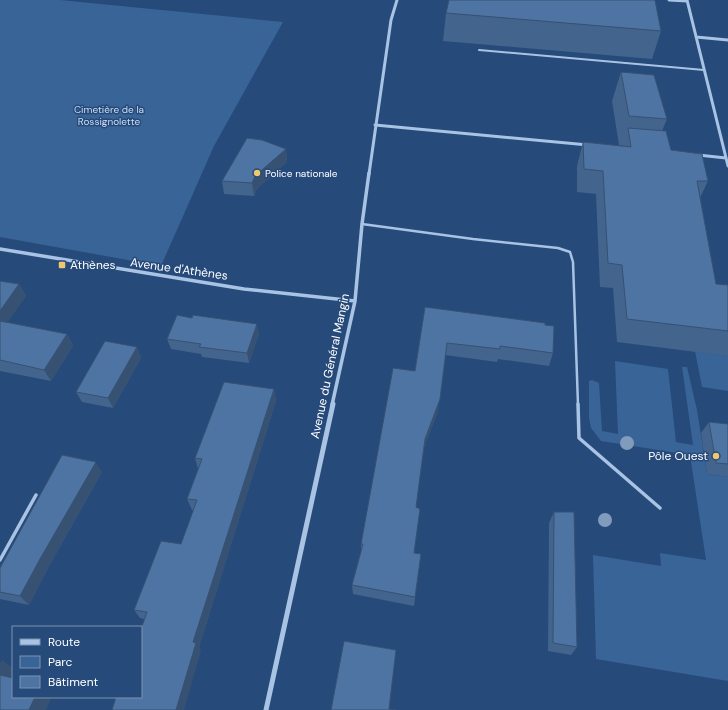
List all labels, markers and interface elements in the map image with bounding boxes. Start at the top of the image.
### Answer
park label: Cimetière de la Rossignolette [74,103,144,128]
place label: Police nationale [265,167,338,180]
marker: Police nationale [252,168,262,178]
street label: Avenue d'Athènes [129,254,229,284]
place label: Athènes [70,257,116,273]
marker: Athènes [57,260,67,270]
street label: Avenue du Général Mangin [307,292,353,440]
place label: Pôle Ouest [648,448,708,464]
marker: Pôle Ouest [711,451,721,461]
legend [12,626,142,698]
text: Route [48,634,80,650]
text: Parc [48,654,72,670]
text: Bâtiment [48,674,99,690]

